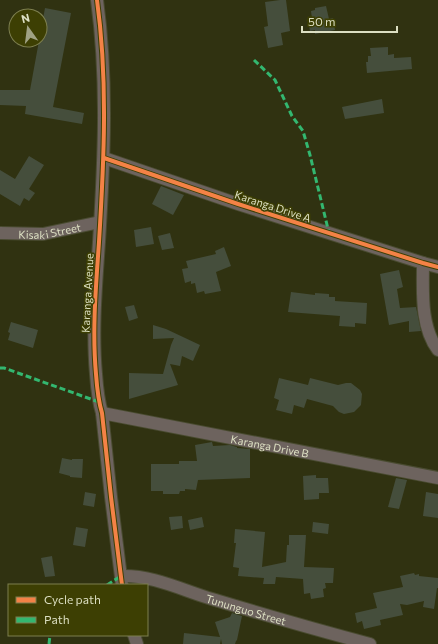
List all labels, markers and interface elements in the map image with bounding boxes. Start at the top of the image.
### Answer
north arrow [8,8,48,48]
scale bar [302,8,397,34]
text: N [20,11,31,25]
text: 50 m [308,14,336,28]
street label: Karanga Drive A [233,188,313,225]
street label: Kisaki Street [18,220,82,241]
street label: Karanga Avenue [78,253,96,333]
street label: Karanga Drive B [230,432,310,459]
legend [8,584,148,636]
street label: Tununguo Street [204,591,288,627]
text: Cycle path [44,592,101,606]
text: Path [44,612,70,626]

